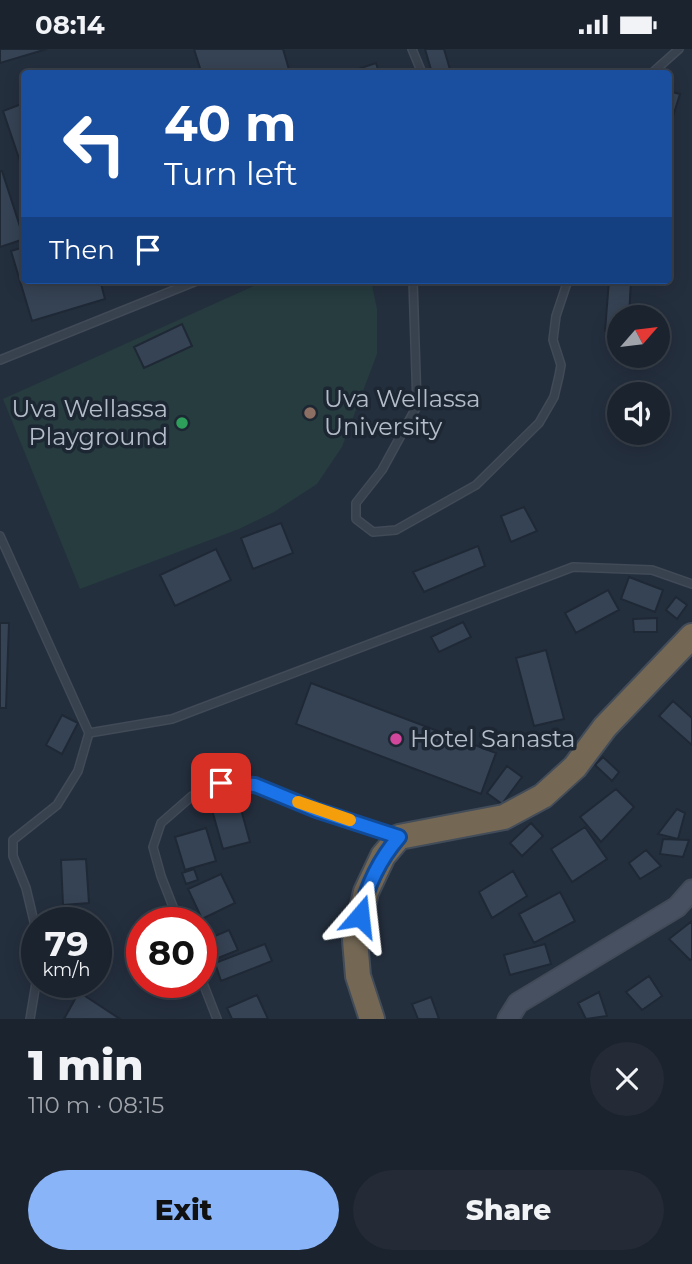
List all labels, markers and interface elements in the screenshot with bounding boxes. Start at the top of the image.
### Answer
text: 08:14 [35,9,105,41]
text: 40 m [164,94,296,153]
icon: left [49,98,140,189]
text: Turn left [164,154,298,193]
icon: arrive [129,231,167,269]
text: Then [49,234,115,266]
north arrow [607,305,670,367]
map controls [607,305,670,445]
button: sound [607,382,670,445]
place label: Uva Wellassa University [324,384,481,441]
place label: Uva Wellassa Playground [12,394,168,451]
marker: Uva Wellassa University [302,405,318,421]
marker: Uva Wellassa Playground [174,415,190,431]
place label: Hotel Sanasta [410,724,576,753]
marker: Hotel Sanasta [388,731,404,747]
pin [191,753,251,813]
icon: arrive [202,764,240,802]
position arrow [323,879,397,953]
speed limit sign: 80 [126,907,217,998]
text: 79 [44,922,88,965]
text: km/h [42,959,91,981]
text: 1 min [28,1039,144,1091]
button: close [590,1042,664,1116]
text: 110 m · 08:15 [28,1091,164,1119]
button: Exit [28,1170,339,1250]
button: Share [353,1170,664,1250]

